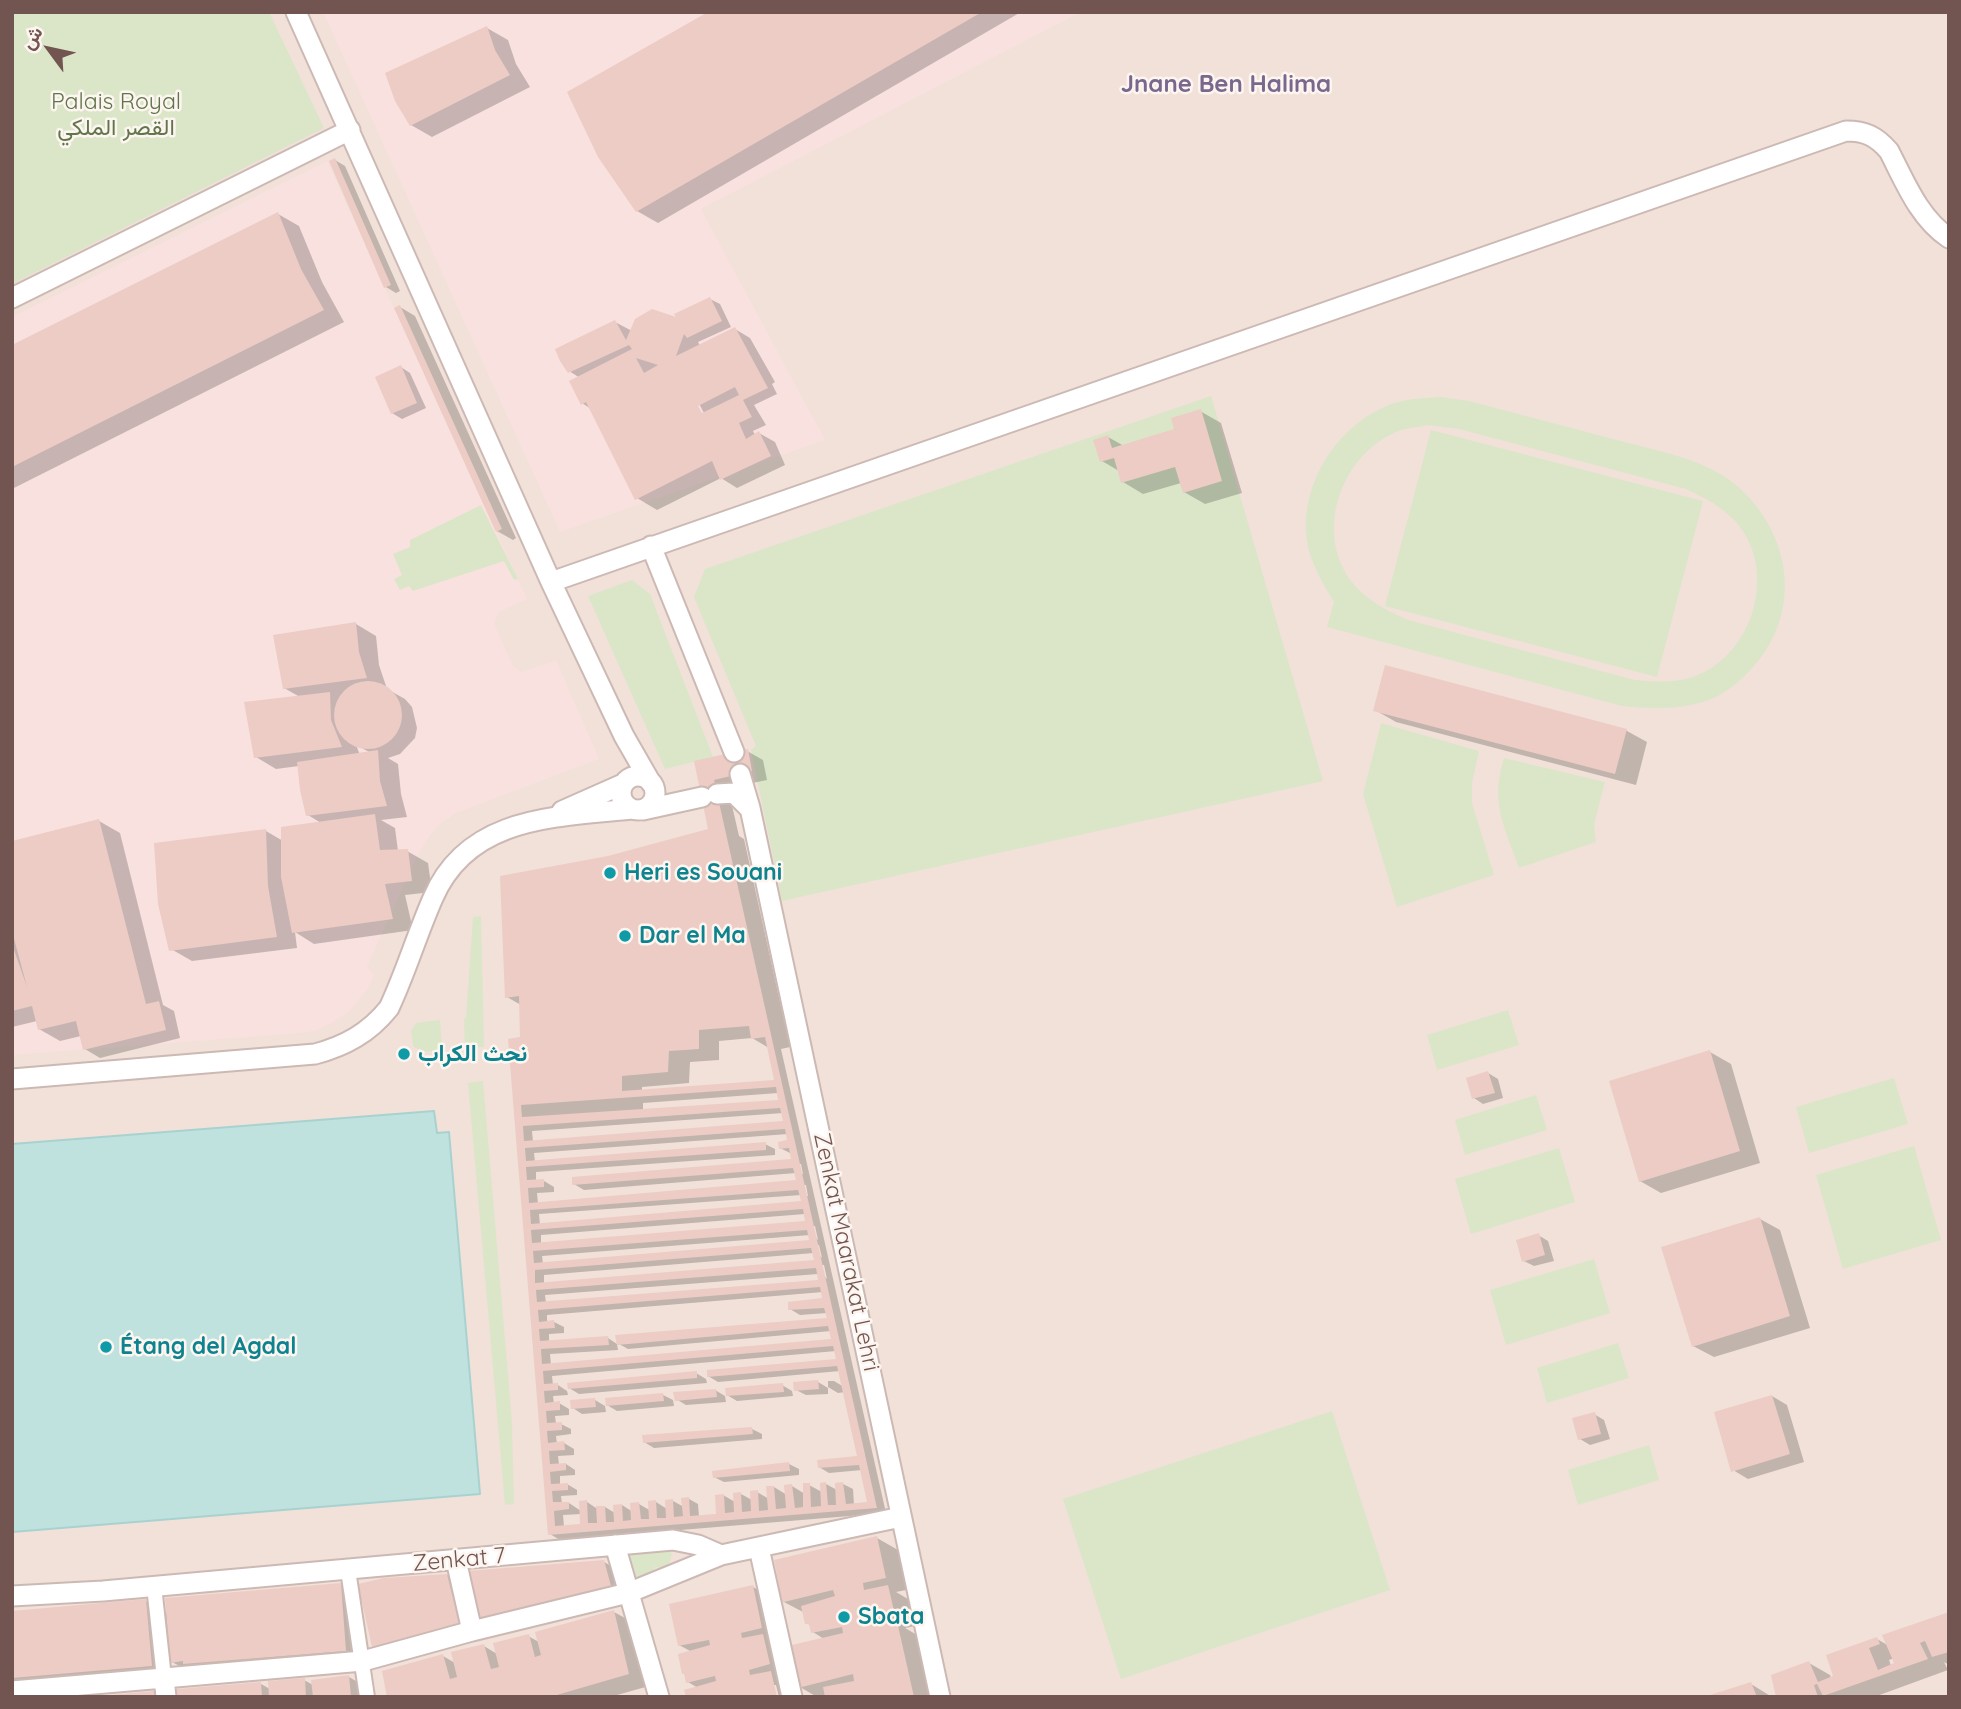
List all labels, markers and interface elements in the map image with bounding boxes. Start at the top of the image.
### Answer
north arrow [14,14,84,84]
text: ش [15,21,48,54]
district label: Jnane Ben Halima [1121,71,1331,99]
park label: Palais Royal القصر الملكي [51,88,181,142]
place label: Heri es Souani [624,859,782,887]
marker: Heri es Souani [602,865,618,881]
place label: Dar el Ma [639,922,746,950]
marker: Dar el Ma [617,928,633,944]
place label: نحث الكراب [418,1040,527,1068]
marker: نحث الكراب [396,1046,412,1062]
street label: Zenkat Maarakat Lehri [807,1130,885,1374]
place label: Étang del Agdal [120,1333,297,1361]
marker: Étang del Agdal [98,1339,114,1355]
street label: Zenkat 7 [411,1542,507,1578]
place label: Sbata [858,1603,924,1631]
marker: Sbata [836,1609,852,1625]

